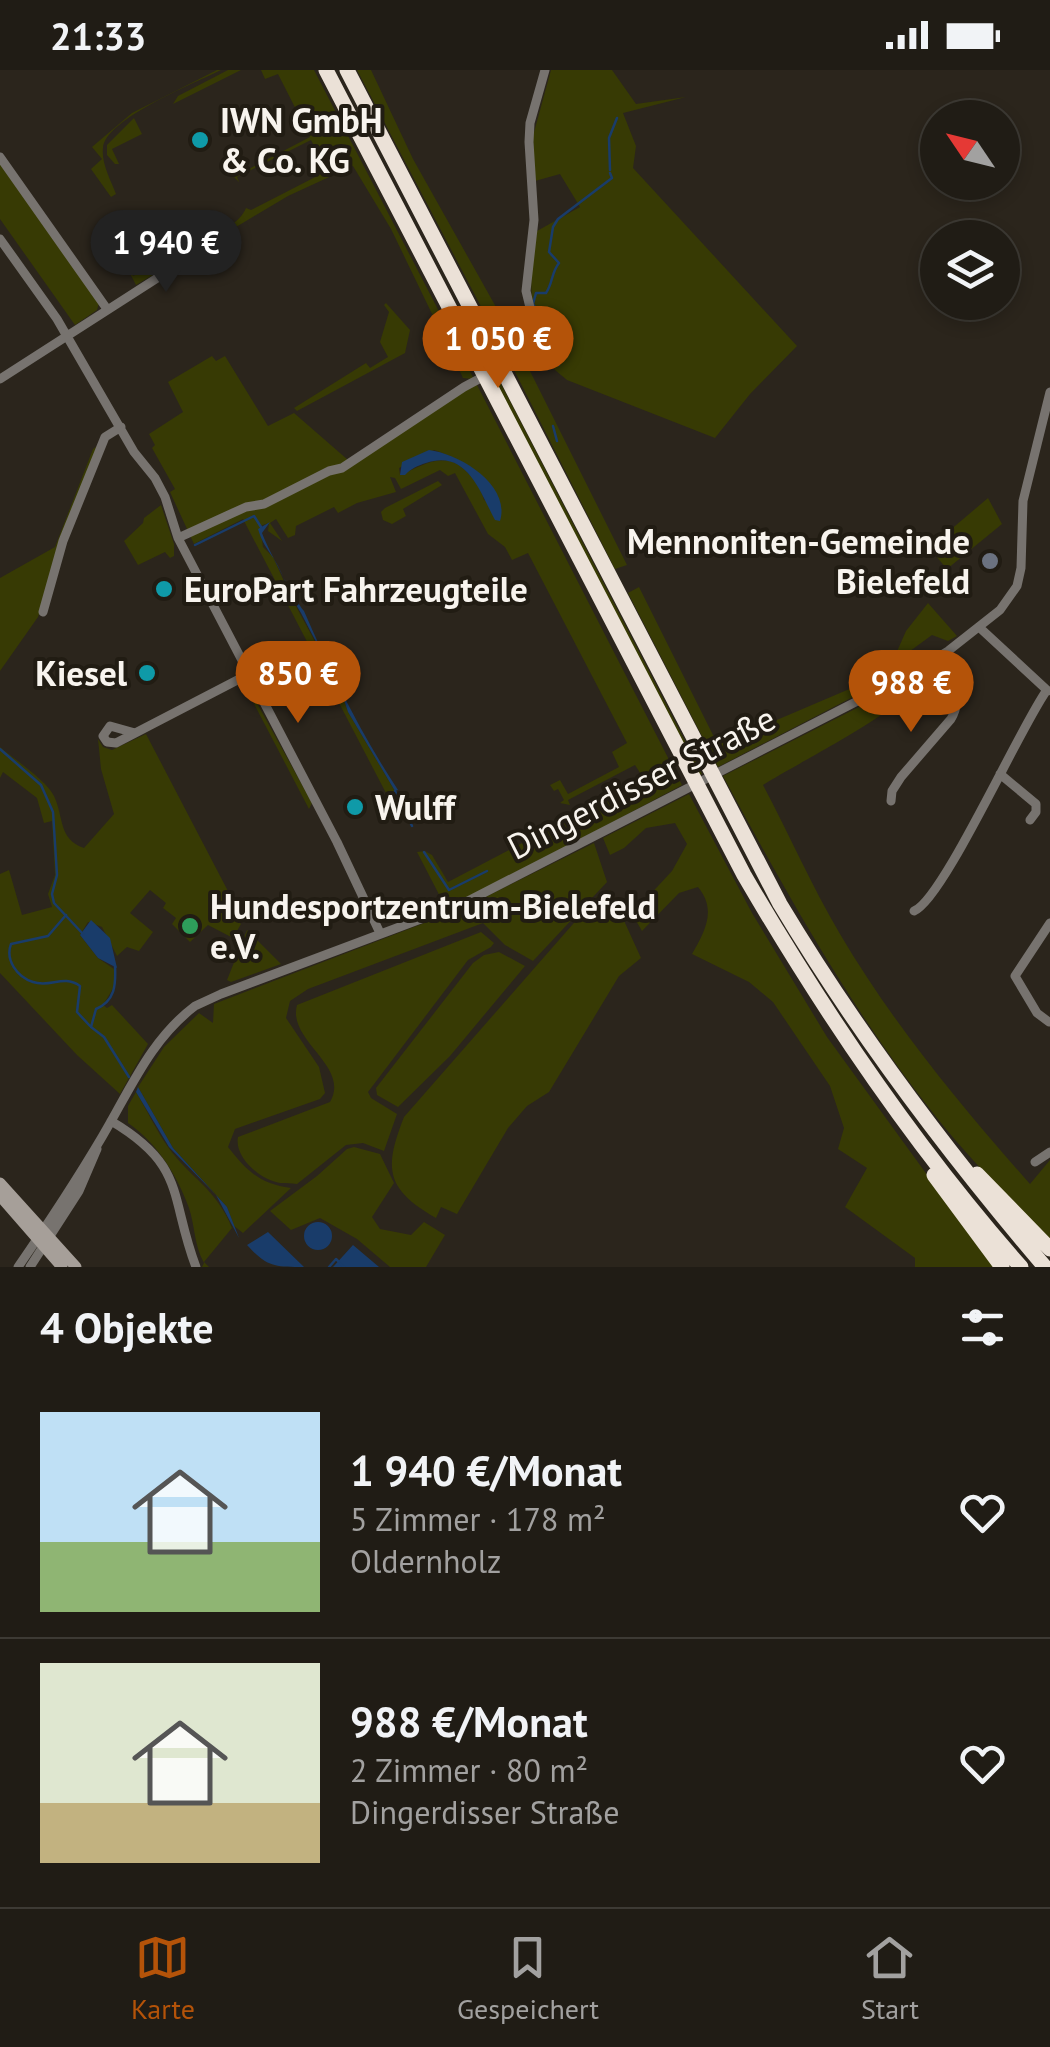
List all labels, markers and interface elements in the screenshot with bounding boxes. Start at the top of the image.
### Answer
text: 21:33 [50,11,146,60]
place label: IWN GmbH & Co. KG [220,97,383,183]
north arrow [920,100,1020,200]
map controls [920,100,1020,320]
marker: IWN GmbH & Co. KG [189,129,211,151]
pin: 1 940 € [74,210,258,295]
button: layers [920,220,1020,320]
text: 1 940 € [113,221,219,263]
pin: 1 050 € [406,306,590,391]
text: 1 050 € [445,317,551,359]
place label: Mennoniten-Gemeinde Bielefeld [627,518,970,604]
marker: Mennoniten-Gemeinde Bielefeld [979,550,1001,572]
place label: EuroPart Fahrzeugteile [184,566,528,612]
marker: EuroPart Fahrzeugteile [153,578,175,600]
pin: 850 € [228,641,368,726]
place label: Kiesel [35,650,128,696]
pin: 988 € [841,650,981,735]
text: 850 € [258,652,338,694]
text: 988 € [871,661,951,703]
marker: Kiesel [136,662,158,684]
street label: Dingerdisser Straße [499,695,783,869]
place label: Wulff [375,784,457,830]
marker: Wulff [344,796,366,818]
place label: Hundesportzentrum-Bielefeld e.V. [210,883,656,969]
marker: Hundesportzentrum-Bielefeld e.V. [179,915,201,937]
text: 4 Objekte [40,1300,214,1355]
icon: filters [955,1300,1010,1355]
text: 1 940 €/Monat [350,1443,622,1498]
icon: home [120,1452,240,1572]
icon: heart [955,1485,1010,1540]
text: 5 Zimmer · 178 m² [350,1498,606,1540]
text: Oldernholz [350,1540,501,1582]
text: 988 €/Monat [350,1694,588,1749]
icon: home [120,1703,240,1823]
icon: heart [955,1736,1010,1791]
text: 2 Zimmer · 80 m² [350,1749,588,1791]
text: Dingerdisser Straße [350,1791,620,1833]
tab: Karte [131,1930,195,2027]
tab: Gespeichert [457,1930,599,2027]
tab: Start [861,1930,919,2027]

